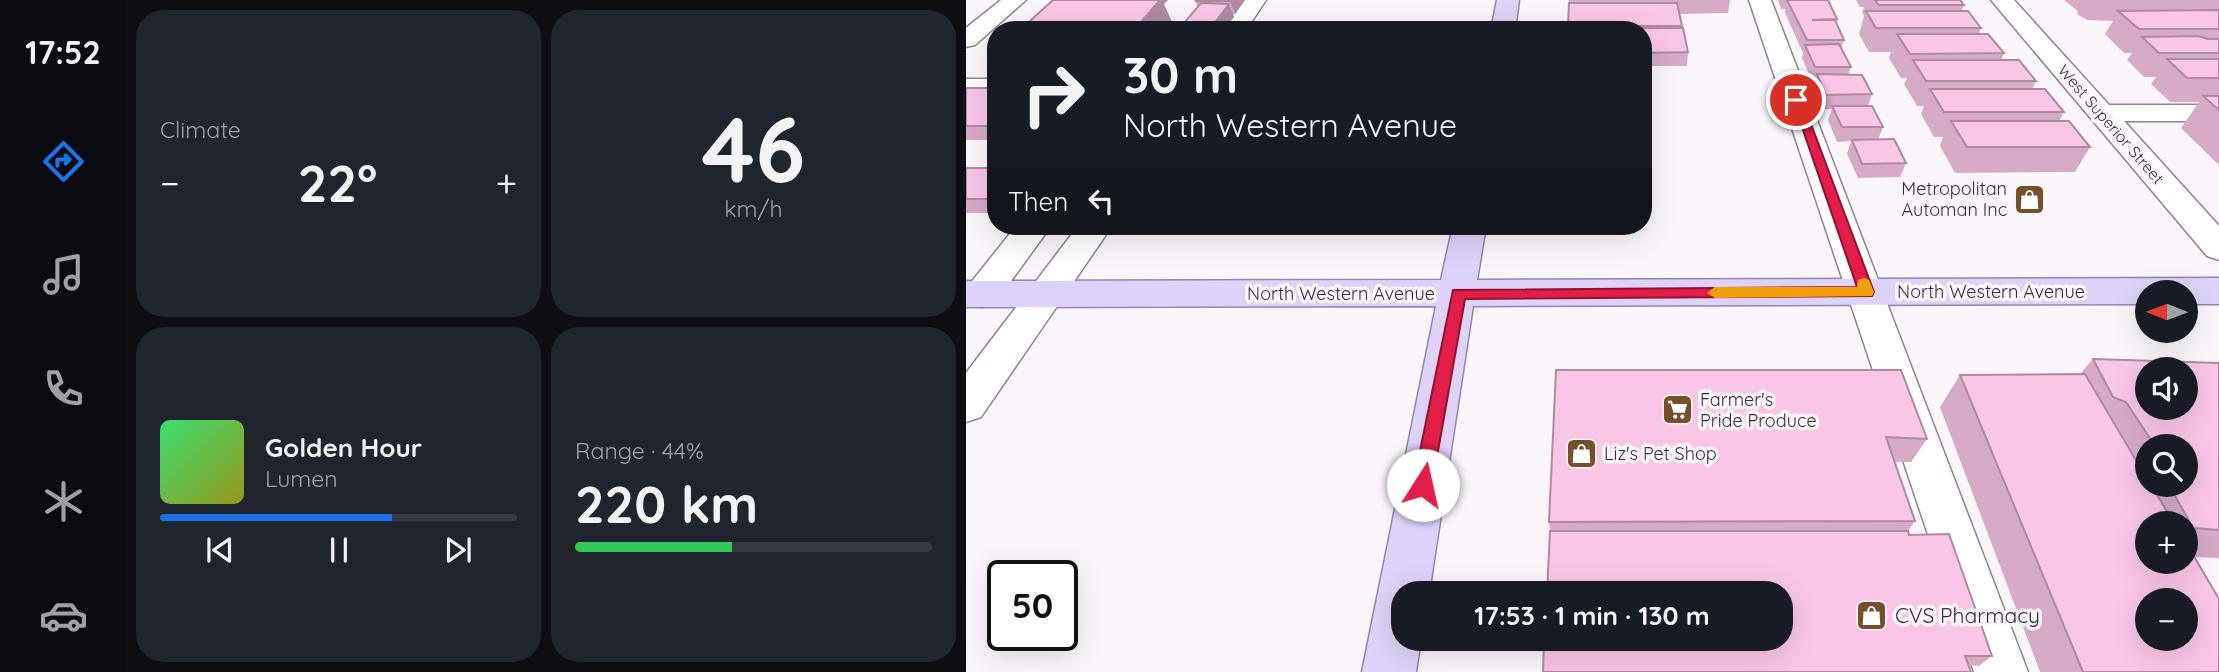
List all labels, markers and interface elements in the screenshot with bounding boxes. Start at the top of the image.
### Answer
text: 17:52 [25,32,101,72]
text: 30 m [1123,44,1238,105]
icon: right [1008,49,1099,140]
street label: West Superior Street [2054,60,2168,188]
pin [1766,70,1826,130]
icon: arrive [1777,81,1815,119]
text: 46 [702,91,805,205]
text: North Western Avenue [1123,105,1457,145]
text: Climate [160,115,241,144]
icon: directions [39,137,88,186]
text: 22° [298,150,377,215]
text: − [160,159,180,207]
text: + [496,159,517,207]
place label: Metropolitan Automan Inc [1901,177,2007,221]
icon: left [1082,182,1120,220]
shop icon: Metropolitan Automan Inc [2013,182,2047,216]
text: Then [1008,185,1068,218]
text: km/h [724,194,783,223]
icon: music [39,250,88,299]
street label: North Western Avenue [1897,280,2085,303]
north arrow [2135,280,2198,343]
map controls [2135,280,2198,651]
street label: North Western Avenue [1247,282,1435,305]
button: sound [2135,357,2198,420]
icon: phone [39,364,88,413]
place label: Farmer's Pride Produce [1700,388,1817,432]
supermarket icon: Farmer's Pride Produce [1660,393,1694,427]
text: Golden Hour [265,431,422,464]
button: search [2135,434,2198,497]
text: Range · 44% [575,436,704,465]
shop icon: Liz's Pet Shop [1564,437,1598,471]
place label: Liz's Pet Shop [1604,442,1717,465]
position arrow [1386,448,1460,522]
text: Lumen [265,464,338,493]
text: 220 km [575,471,758,536]
icon: climate [39,477,88,526]
button: + [2135,511,2198,574]
icon: previous [201,531,239,569]
icon: pause [320,531,358,569]
icon: next [439,531,477,569]
speed limit sign: 50 [987,560,1078,651]
button: − [2135,588,2198,651]
icon: car [39,591,88,640]
text: 17:53 · 1 min · 130 m [1474,599,1710,632]
shop icon: CVS Pharmacy [1855,599,1889,633]
place label: CVS Pharmacy [1895,602,2040,628]

